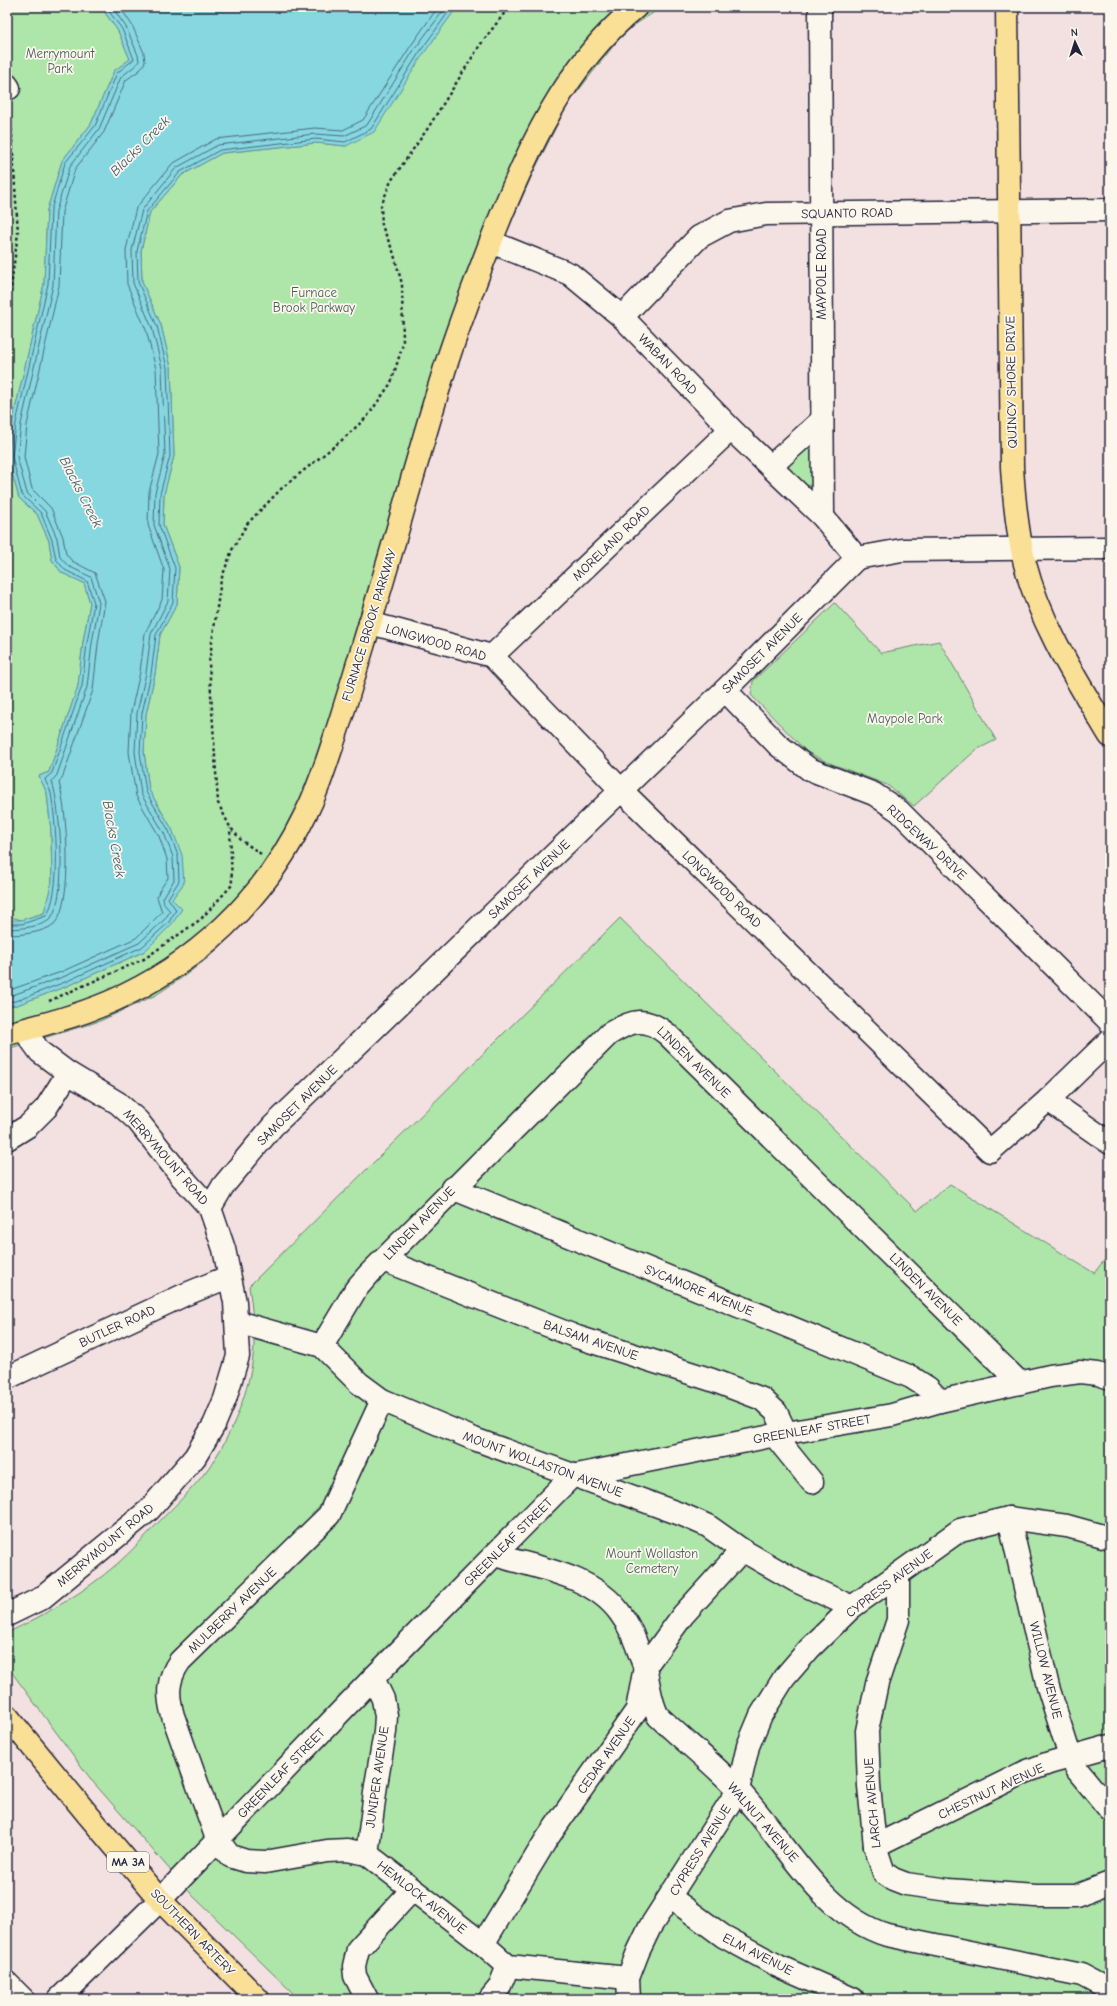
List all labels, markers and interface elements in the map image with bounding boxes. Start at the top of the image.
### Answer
north arrow [1055,22,1095,62]
text: N [1070,26,1078,39]
park label: Merrymount Park [26,46,96,76]
water label: Blacks Creek [107,112,174,179]
street label: SQUANTO ROAD [801,205,893,221]
street label: MAYPOLE ROAD [814,228,829,320]
park label: Furnace Brook Parkway [273,285,355,315]
street label: QUINCY SHORE DRIVE [1002,315,1020,448]
street label: WABAN ROAD [635,331,701,397]
water label: Blacks Creek [56,454,106,531]
street label: MORELAND ROAD [569,502,653,584]
street label: FURNACE BROOK PARKWAY [339,546,400,703]
street label: SAMOSET AVENUE [719,610,805,696]
street label: LONGWOOD ROAD [384,620,488,664]
park label: Maypole Park [867,711,944,726]
water label: Blacks Creek [99,799,129,879]
street label: RIDGEWAY DRIVE [884,801,970,883]
street label: SAMOSET AVENUE [485,836,573,922]
street label: LONGWOOD ROAD [679,847,765,931]
street label: LINDEN AVENUE [654,1023,734,1101]
street label: SAMOSET AVENUE [254,1062,340,1148]
street label: MERRYMOUNT ROAD [120,1106,212,1208]
street label: LINDEN AVENUE [380,1183,458,1263]
street label: LINDEN AVENUE [887,1250,965,1328]
street label: SYCAMORE AVENUE [642,1261,756,1319]
street label: BUTLER ROAD [77,1302,157,1350]
street label: BALSAM AVENUE [542,1317,641,1363]
street label: GREENLEAF STREET [752,1411,872,1447]
street label: MOUNT WOLLASTON AVENUE [461,1428,625,1500]
street label: GREENLEAF STREET [461,1494,556,1589]
street label: MERRYMOUNT ROAD [54,1500,156,1590]
street label: CYPRESS AVENUE [843,1545,935,1620]
park label: Mount Wollaston Cemetery [606,1546,698,1576]
street label: MULBERRY AVENUE [185,1564,279,1656]
street label: WILLOW AVENUE [1027,1620,1065,1720]
street label: CEDAR AVENUE [574,1713,638,1796]
street label: GREENLEAF STREET [234,1725,328,1821]
street label: JUNIPER AVENUE [362,1725,392,1829]
street label: LARCH AVENUE [861,1757,883,1849]
street label: CHESTNUT AVENUE [936,1760,1046,1822]
street label: WALNUT AVENUE [724,1779,802,1865]
street label: CYPRESS AVENUE [666,1802,734,1898]
road number: MA 3A [107,1852,149,1872]
street label: HEMLOCK AVENUE [374,1857,470,1937]
street label: SOUTHERN ARTERY [148,1886,238,1979]
street label: ELM AVENUE [720,1930,796,1978]

